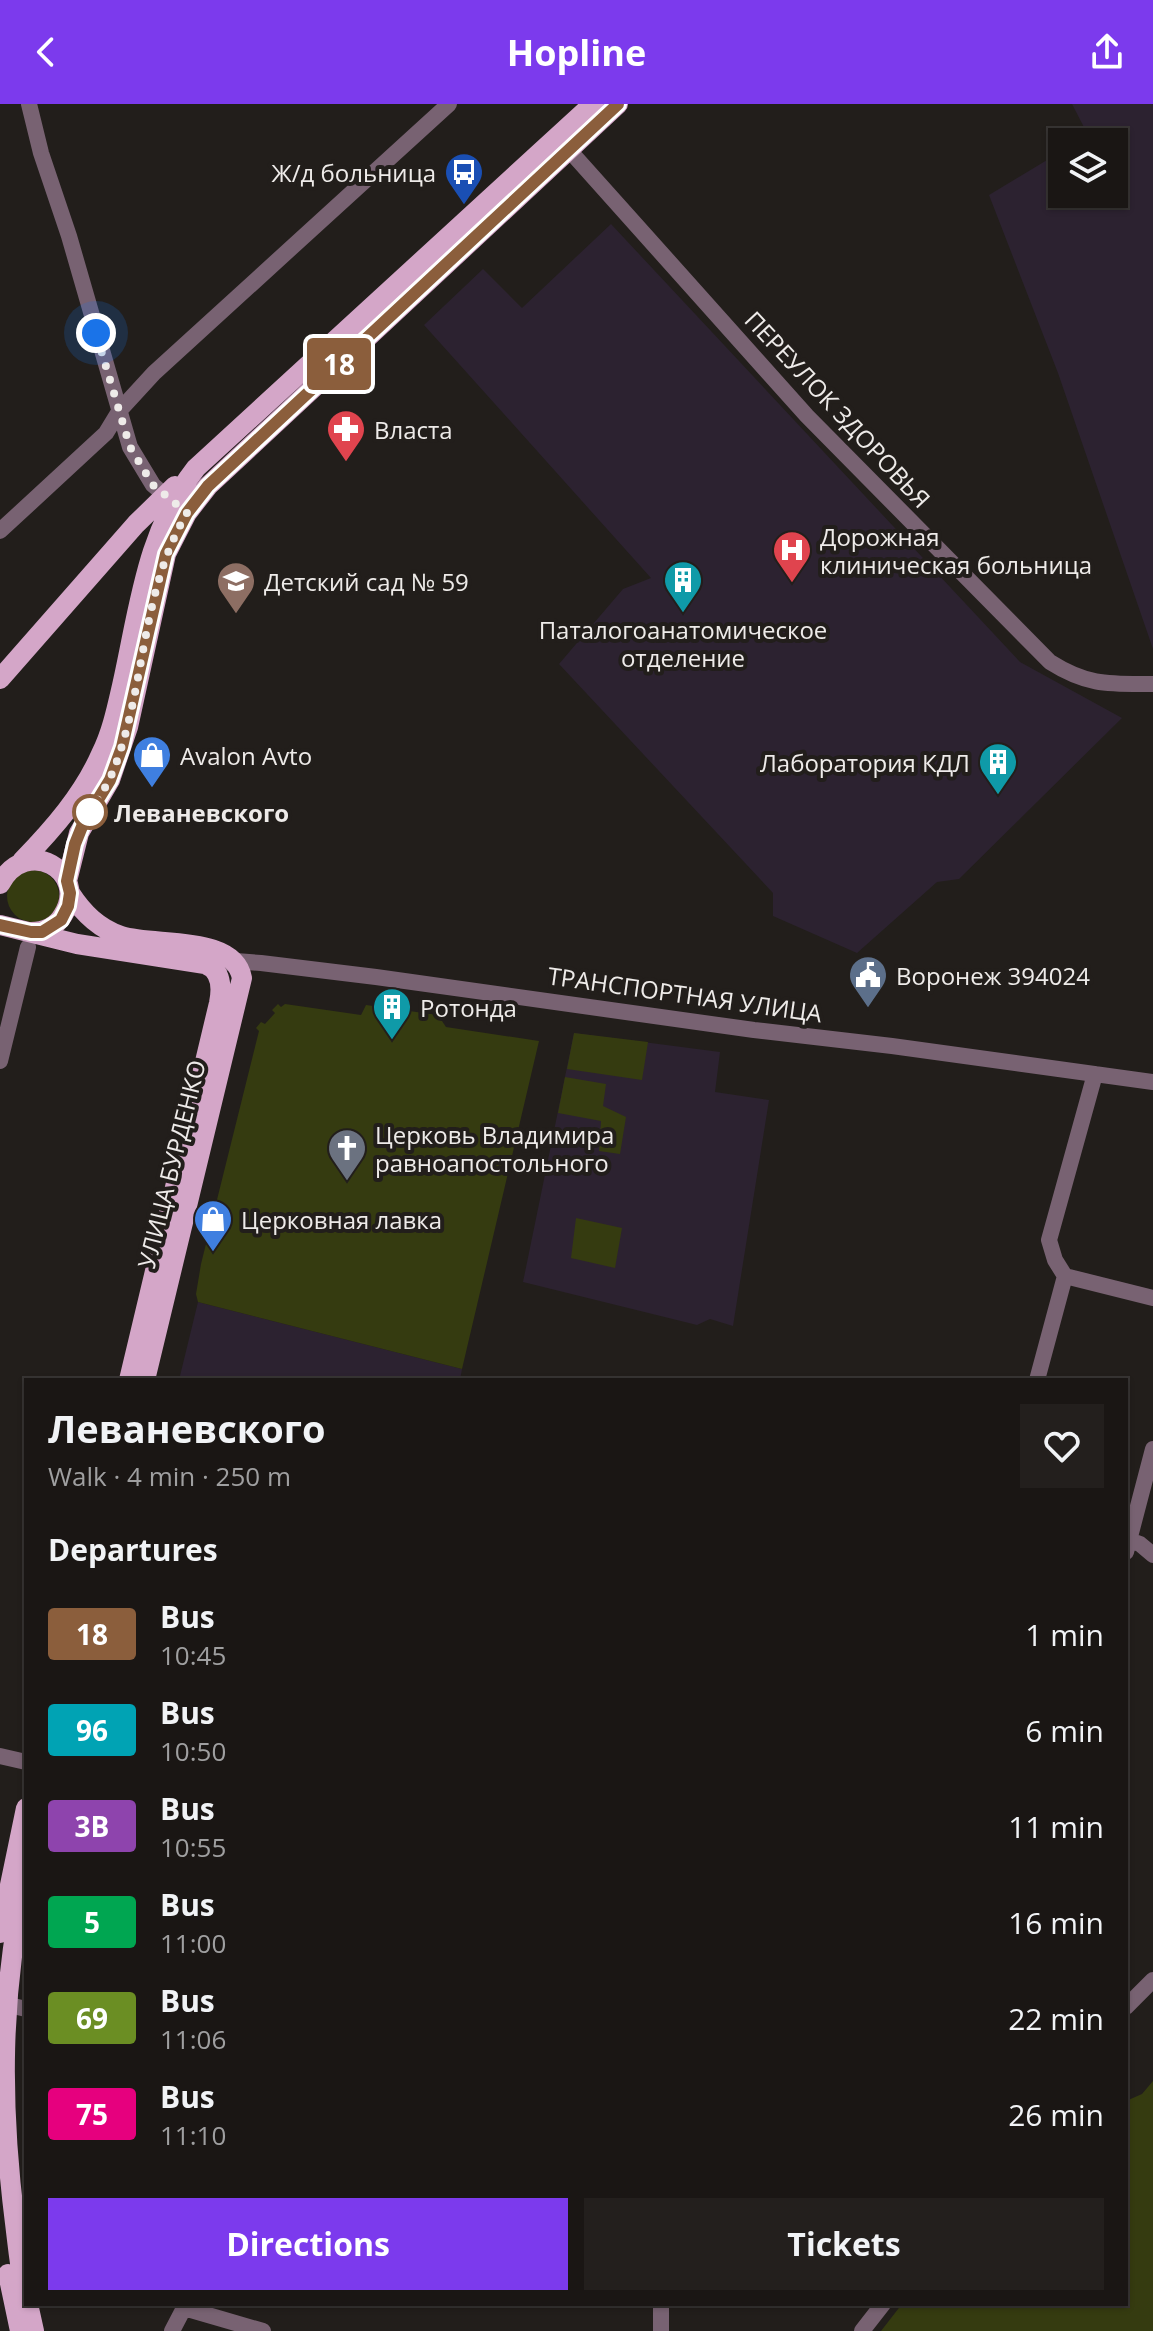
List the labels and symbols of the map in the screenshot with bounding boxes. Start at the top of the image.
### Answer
bus stop icon: Ж/д больница [443,151,485,206]
place label: Ж/д больница [272,156,436,189]
street label: ПЕРЕУЛОК ЗДОРОВЬЯ [738,303,938,515]
your location [76,313,116,353]
line badge: 18 [303,338,375,390]
pharmacy icon: Власта [325,408,367,463]
place label: Власта [374,413,453,446]
place label: Дорожная клиническая больница [820,520,1092,581]
hospital icon: Дорожная клиническая больница [771,529,813,584]
building icon: Паталогоанатомическое отделение [662,559,704,614]
school or university icon: Детский сад № 59 [215,560,257,615]
place label: Детский сад № 59 [264,565,469,598]
place label: Паталогоанатомическое отделение [539,613,827,674]
shop icon: Avalon Avto [131,734,173,789]
place label: Avalon Avto [180,739,312,772]
building icon: Лаборатория КДЛ [977,741,1019,796]
place label: Лаборатория КДЛ [760,746,970,779]
marker: Леваневского [73,795,107,829]
place label: Леваневского [114,796,289,829]
public building icon: Воронеж 394024 [847,954,889,1009]
street label: ТРАНСПОРТНАЯ УЛИЦА [546,958,825,1030]
place label: Воронеж 394024 [896,959,1090,992]
building icon: Ротонда [371,986,413,1041]
place label: Ротонда [420,991,517,1024]
street label: УЛИЦА БУРДЕНКО [129,1056,213,1272]
place label: Церковь Владимира равноапостольного [375,1118,614,1179]
church icon: Церковь Владимира равноапостольного [326,1127,368,1182]
shop icon: Церковная лавка [192,1198,234,1253]
place label: Церковная лавка [241,1203,442,1236]

